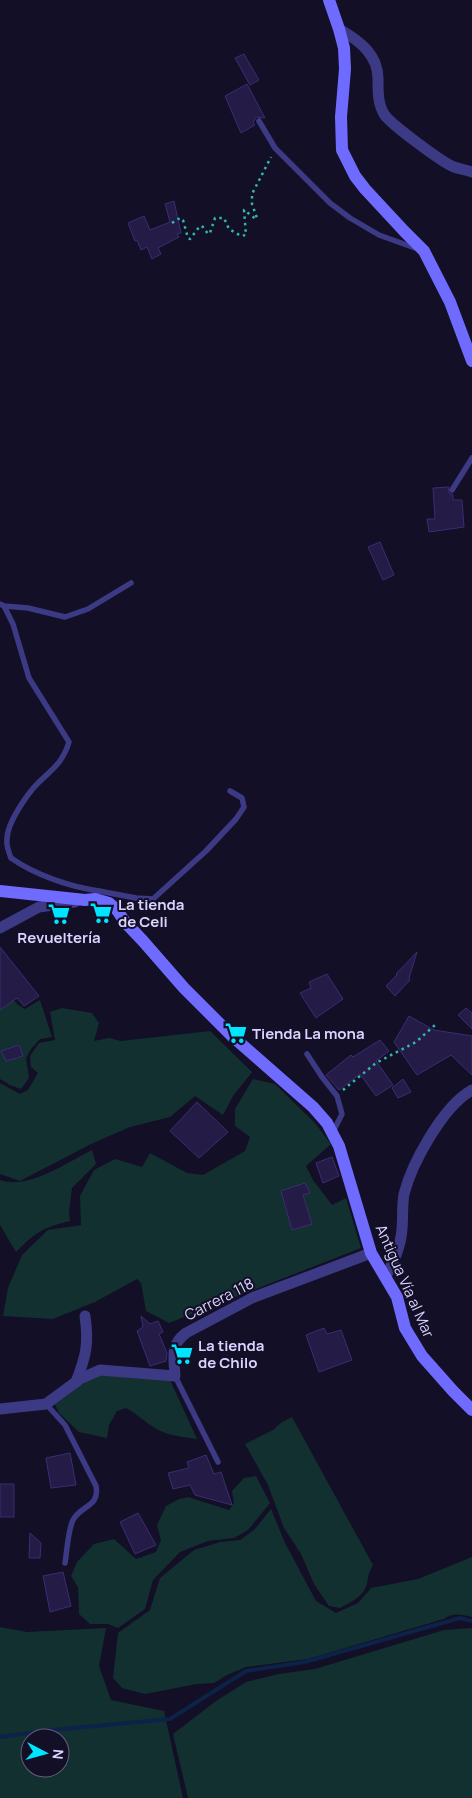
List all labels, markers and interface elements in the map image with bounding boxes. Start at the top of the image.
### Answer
place label: La tienda de Celi [118,894,184,932]
supermarket icon: La tienda de Celi [88,900,114,926]
supermarket icon: Revueltería [46,901,72,927]
place label: Revueltería [17,927,101,948]
supermarket icon: Tienda La mona [223,1020,249,1046]
place label: Tienda La mona [252,1023,365,1044]
street label: Antigua Vía al Mar [371,1221,440,1341]
street label: Carrera 118 [181,1273,257,1325]
place label: La tienda de Chilo [198,1335,264,1373]
supermarket icon: La tienda de Chilo [169,1341,195,1367]
north arrow [20,1728,70,1778]
text: N [48,1748,68,1760]

